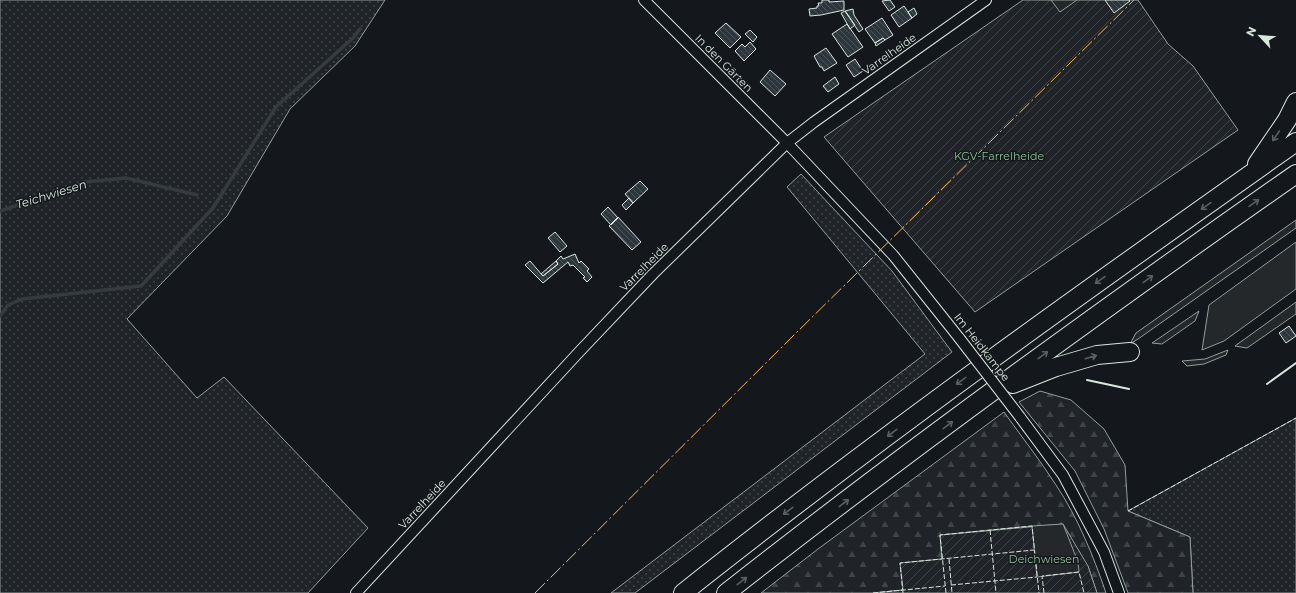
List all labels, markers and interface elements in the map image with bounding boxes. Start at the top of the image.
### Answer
north arrow [1240,16,1280,56]
text: N [1243,25,1259,39]
street label: Varrelheide [859,30,919,78]
street label: In den Gärten [692,31,756,95]
one-way arrow [1272,130,1280,142]
park label: KGV-Farrelheide [954,149,1044,163]
water label: Teichwiesen [14,176,88,212]
one-way arrow [1248,199,1259,207]
one-way arrow [1200,202,1211,210]
street label: Varrelheide [617,240,671,294]
one-way arrow [1142,275,1153,283]
one-way arrow [1095,276,1106,284]
street label: Im Heidkampe [951,310,1013,384]
one-way arrow [1037,351,1048,359]
one-way arrow [1084,353,1097,360]
one-way arrow [956,377,967,385]
one-way arrow [942,420,953,429]
one-way arrow [886,429,897,437]
street label: Varrelheide [395,476,449,532]
one-way arrow [838,499,849,507]
one-way arrow [783,507,794,516]
park label: Deichwiesen [1009,552,1079,566]
one-way arrow [736,577,747,585]

